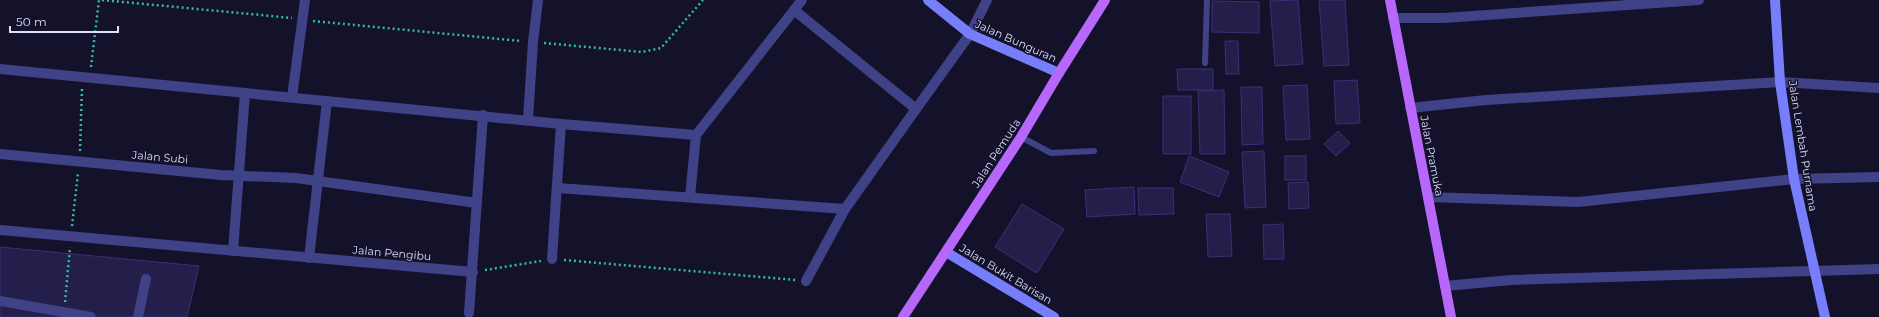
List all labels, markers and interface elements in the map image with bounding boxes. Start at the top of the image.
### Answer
scale bar [10,8,118,34]
text: 50 m [16,14,47,29]
street label: Jalan Bunguran [972,16,1059,65]
street label: Jalan Lembah Purnama [1786,79,1820,212]
street label: Jalan Pramuka [1417,113,1447,198]
street label: Jalan Pemuda [968,116,1023,191]
street label: Jalan Subi [130,147,189,166]
street label: Jalan Bukit Barisan [956,240,1055,307]
street label: Jalan Pengibu [351,242,432,263]

